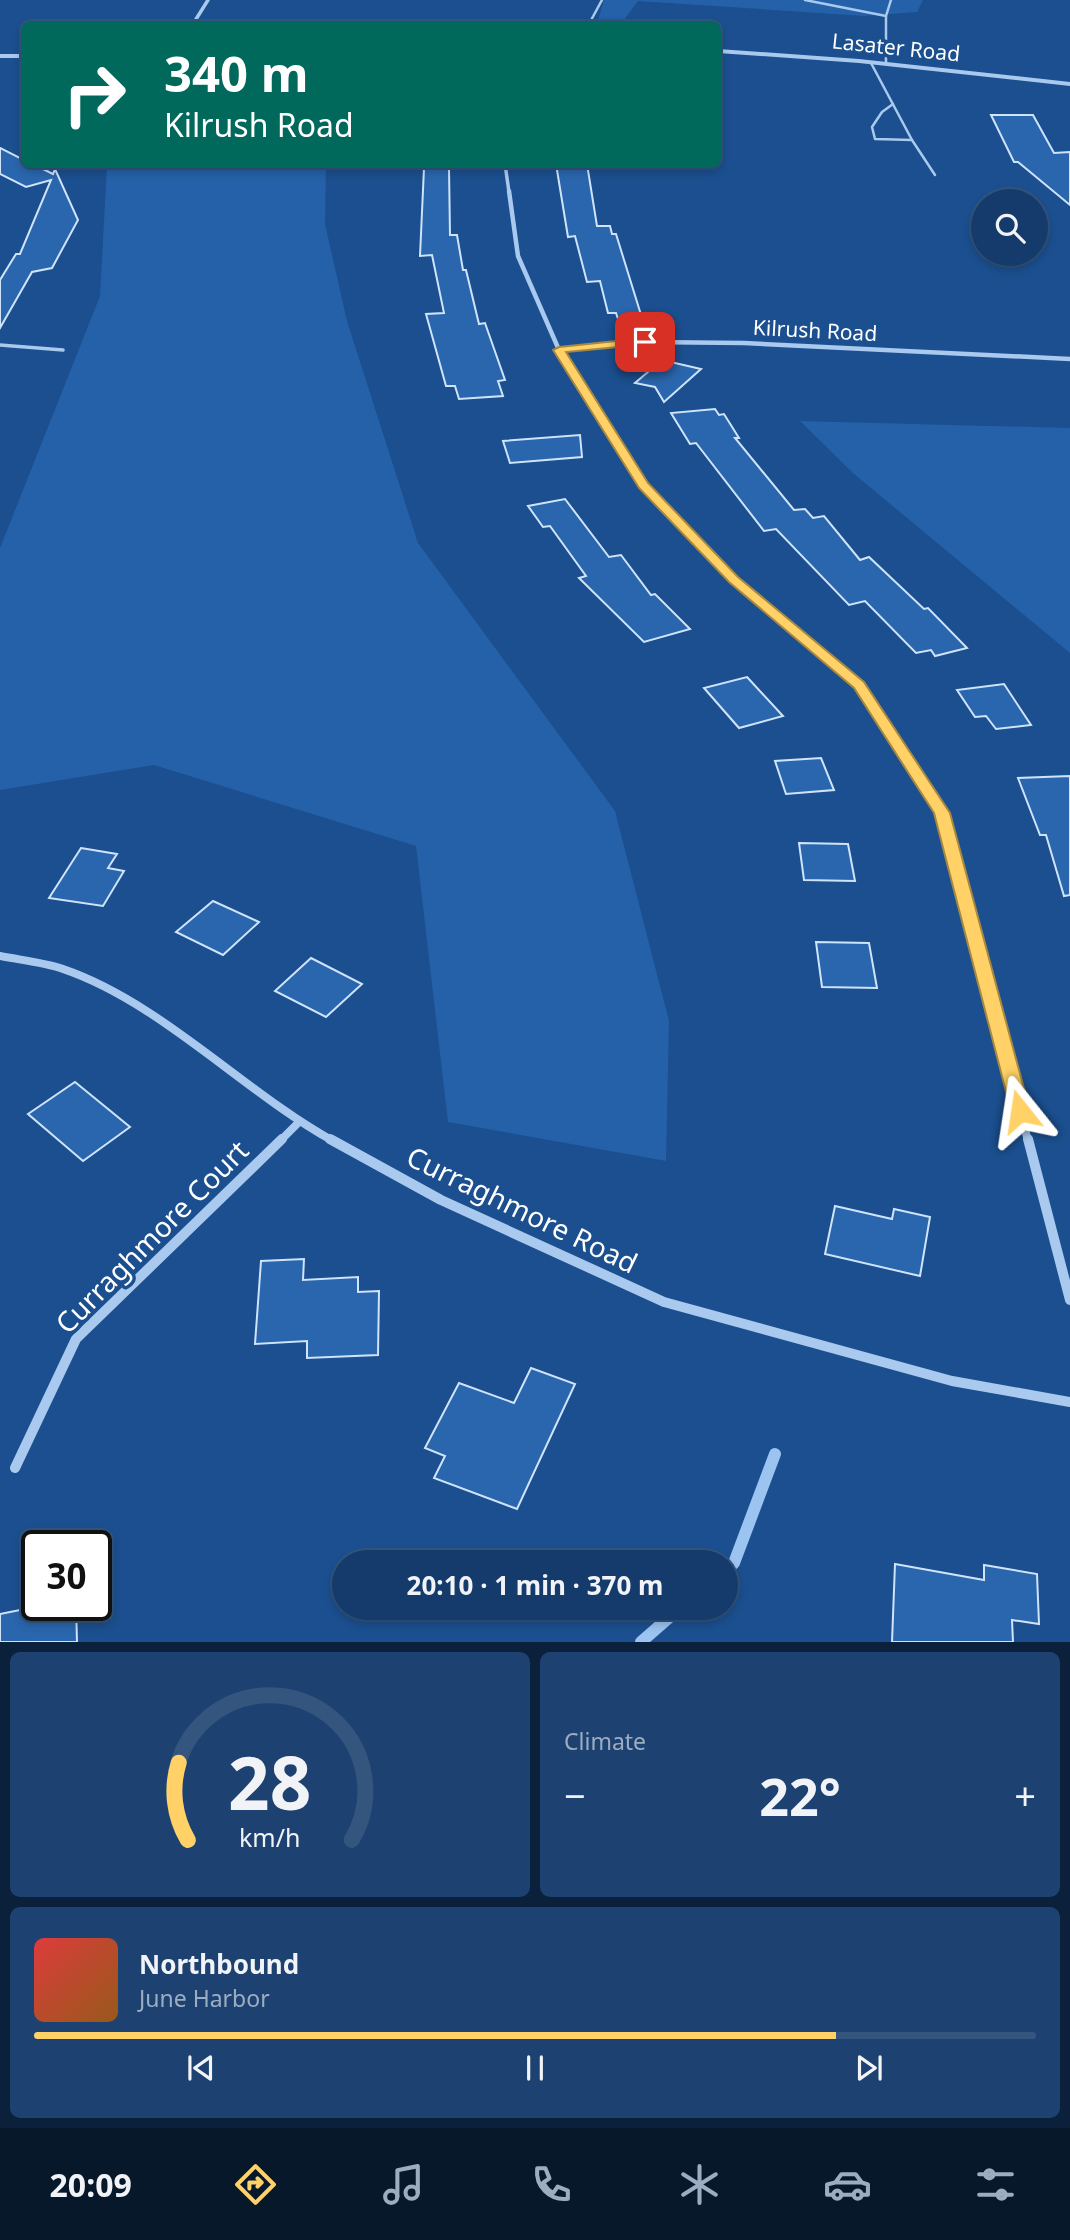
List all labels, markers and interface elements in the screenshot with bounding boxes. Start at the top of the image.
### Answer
street label: Lasater Road [831,26,962,68]
text: 340 m [164,40,309,106]
icon: right [49,49,140,140]
text: Kilrush Road [164,103,354,146]
map controls [971,189,1048,266]
button: search [971,189,1048,266]
pin [615,312,675,372]
street label: Kilrush Road [752,313,878,347]
icon: arrive [626,323,664,361]
position arrow [983,1074,1057,1148]
street label: Curraghmore Court [46,1131,256,1341]
street label: Curraghmore Road [401,1137,644,1281]
speed limit sign: 30 [21,1530,112,1621]
text: 20:10 · 1 min · 370 m [407,1567,663,1603]
text: Climate [564,1725,646,1757]
text: 28 [228,1733,312,1832]
text: 22° [759,1760,841,1831]
text: − [564,1769,586,1821]
text: + [1014,1769,1036,1821]
text: km/h [239,1820,301,1854]
text: Northbound [139,1946,299,1982]
text: June Harbor [139,1982,270,2014]
icon: previous [182,2049,220,2087]
icon: pause [516,2049,554,2087]
icon: next [850,2049,888,2087]
icon: directions [231,2160,280,2209]
icon: music [379,2160,428,2209]
icon: phone [527,2160,576,2209]
icon: climate [675,2160,724,2209]
icon: car [823,2160,872,2209]
icon: filters [971,2160,1020,2209]
text: 20:09 [50,2163,132,2206]

